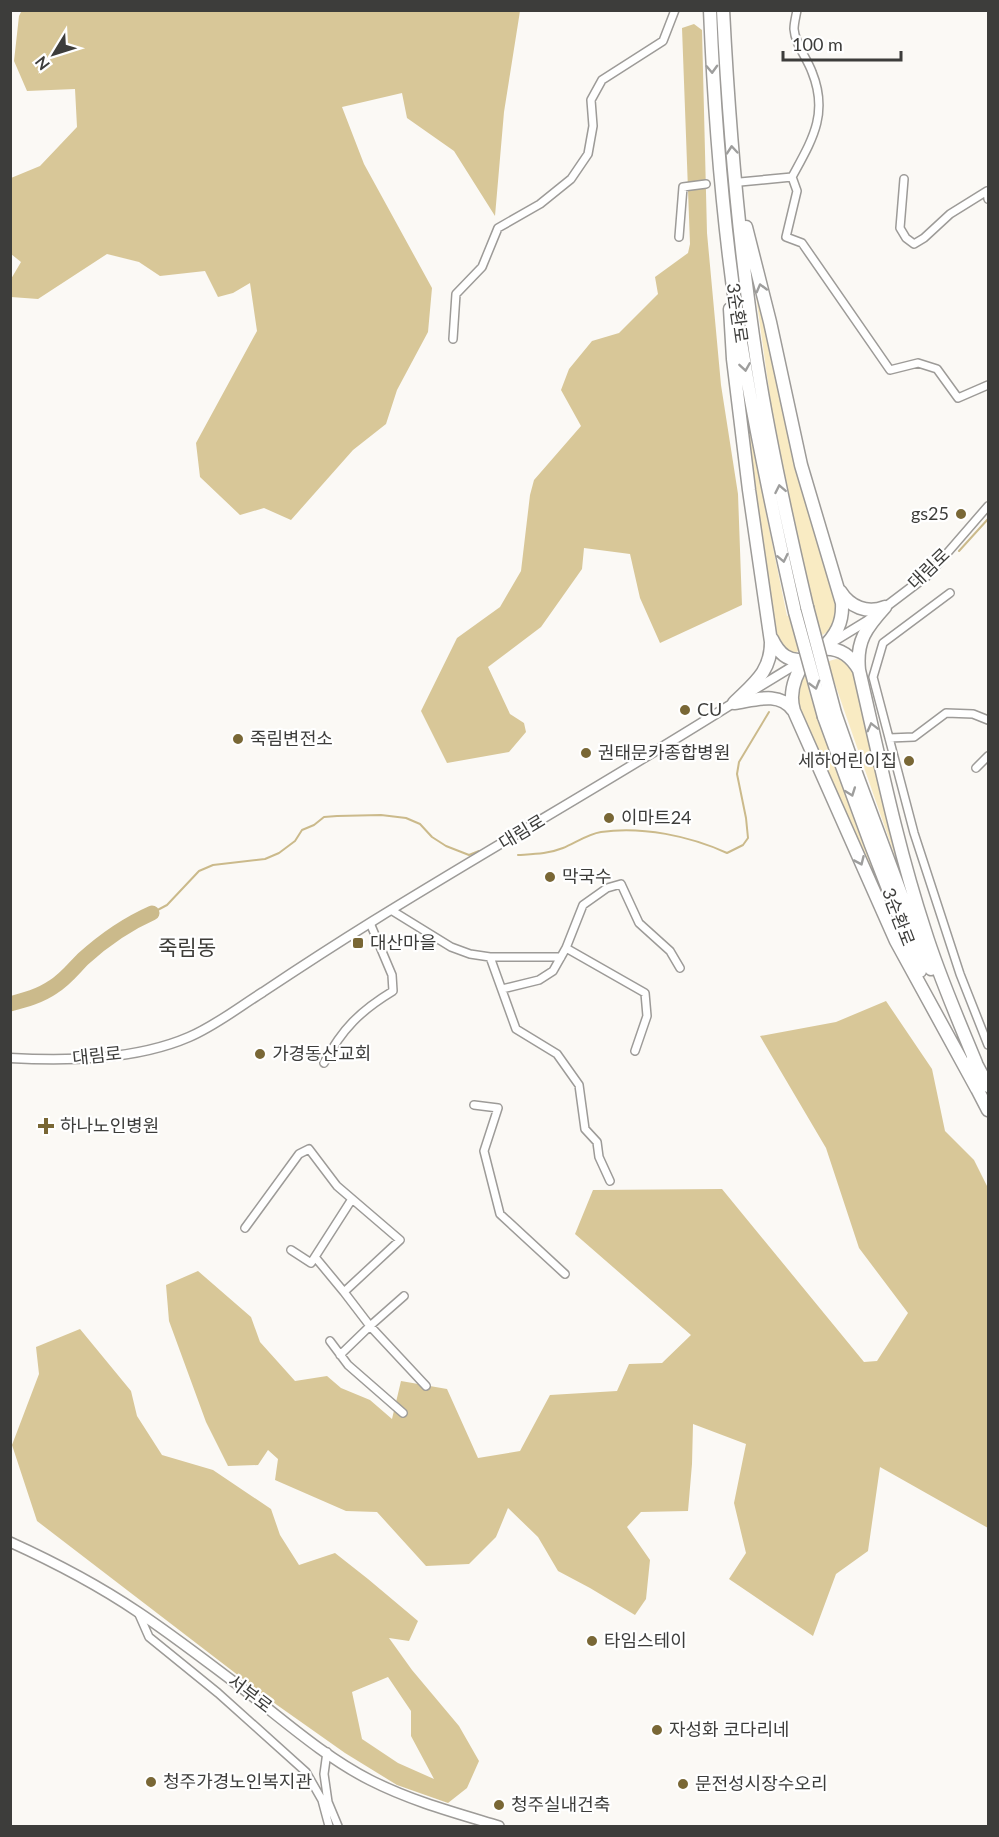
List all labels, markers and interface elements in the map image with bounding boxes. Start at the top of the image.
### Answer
north arrow [24,24,84,84]
scale bar [783,24,902,62]
text: 100 m [792,33,843,55]
text: N [31,53,53,74]
one-way arrow [706,64,719,73]
one-way arrow [726,146,739,155]
street label: 3순환로 [723,282,753,344]
one-way arrow [756,283,769,293]
one-way arrow [739,362,751,372]
one-way arrow [774,484,787,494]
place label: gs25 [911,502,949,524]
marker: gs25 [954,507,968,521]
street label: 대림로 [903,543,954,593]
one-way arrow [776,553,789,563]
one-way arrow [808,680,821,690]
place label: CU [697,698,722,720]
marker: CU [678,703,692,717]
one-way arrow [867,722,880,732]
place label: 죽림변전소 [250,727,333,749]
marker: 죽림변전소 [231,732,245,746]
place label: 권태문카종합병원 [598,741,730,763]
marker: 권태문카종합병원 [579,746,593,760]
place label: 세하어린이집 [798,749,897,771]
marker: 세하어린이집 [902,754,916,768]
one-way arrow [844,786,856,797]
place label: 이마트24 [621,806,692,828]
street label: 대림로 [495,809,548,853]
marker: 이마트24 [602,811,616,825]
one-way arrow [853,854,865,865]
place label: 막국수 [562,865,612,887]
marker: 막국수 [543,870,557,884]
street label: 3순환로 [878,885,920,949]
place label: 대산마을 [370,931,436,953]
district label: 죽림동 [158,934,216,959]
marker: 대산마을 [351,936,365,950]
street label: 대림로 [71,1041,123,1069]
place label: 가경동산교회 [272,1042,371,1064]
marker: 가경동산교회 [253,1047,267,1061]
place label: 하나노인병원 [60,1114,159,1136]
marker: 하나노인병원 [37,1117,55,1135]
place label: 타임스테이 [604,1629,687,1651]
marker: 타임스테이 [585,1634,599,1648]
street label: 서부로 [224,1669,277,1717]
place label: 자성화 코다리네 [669,1718,790,1740]
marker: 자성화 코다리네 [650,1723,664,1737]
place label: 청주가경노인복지관 [163,1770,312,1792]
place label: 문전성시장수오리 [695,1772,827,1794]
marker: 청주가경노인복지관 [144,1775,158,1789]
marker: 문전성시장수오리 [676,1777,690,1791]
place label: 청주실내건축 [511,1793,610,1815]
marker: 청주실내건축 [492,1798,506,1812]

